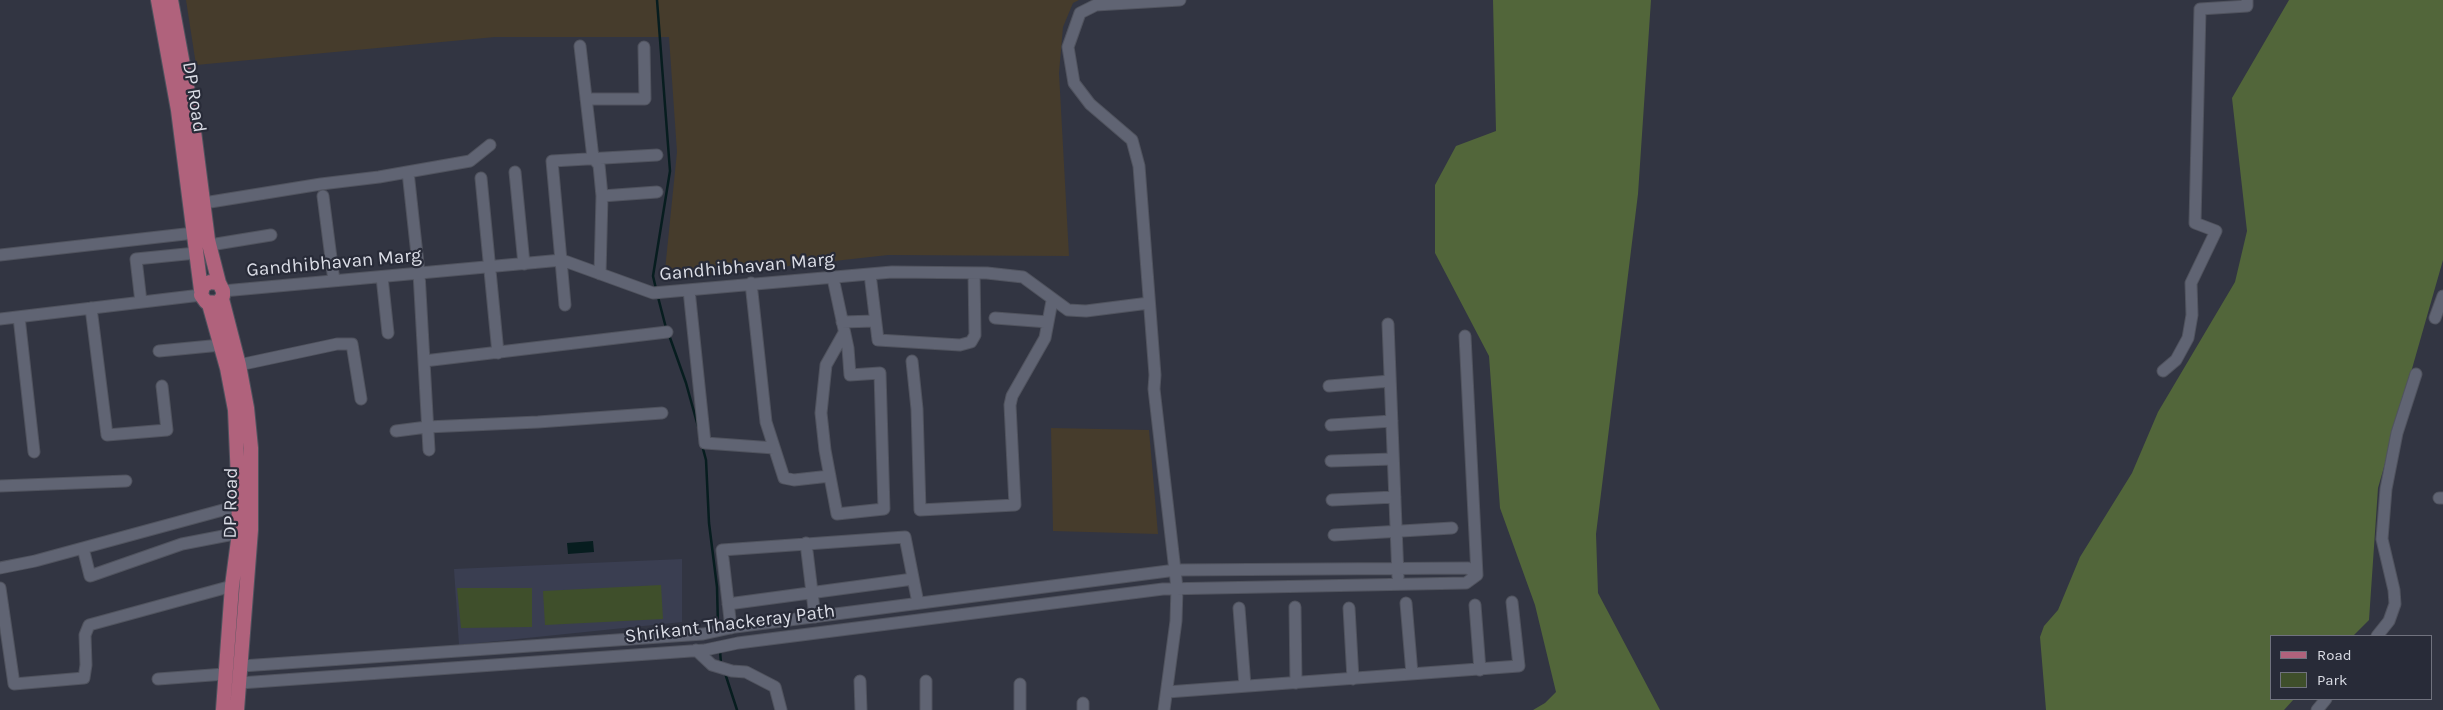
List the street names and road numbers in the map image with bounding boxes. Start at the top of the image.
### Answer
street label: DP Road [177,60,211,134]
street label: Gandhibhavan Marg [246,244,422,282]
street label: Gandhibhavan Marg [659,248,835,286]
street label: DP Road [219,467,243,539]
street label: Shrikant Thackeray Path [624,600,836,648]

